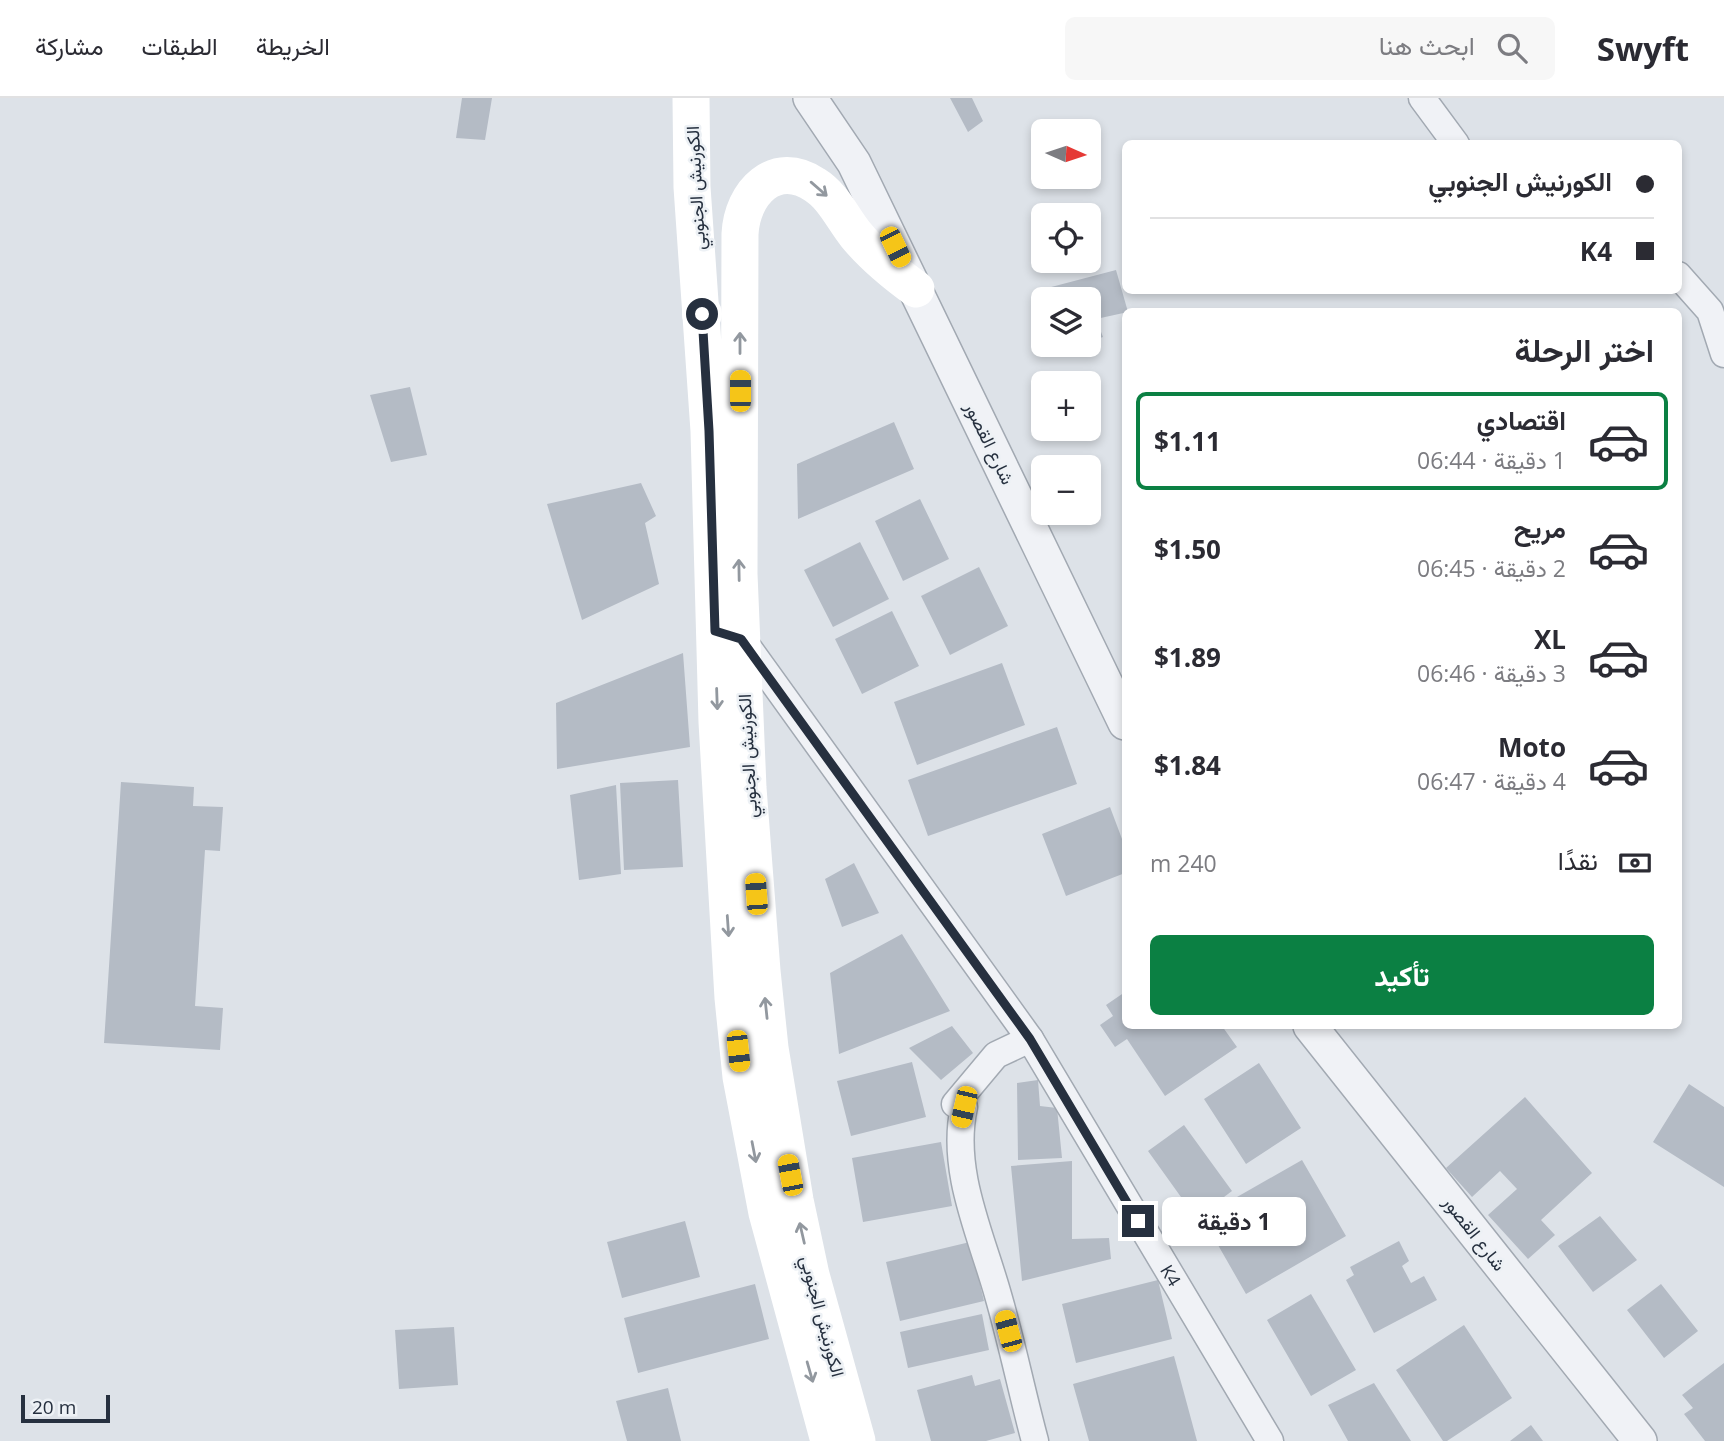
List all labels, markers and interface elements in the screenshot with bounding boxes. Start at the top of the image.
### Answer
search box [1065,17,1555,80]
text: Swyft [1597,26,1689,71]
text: ابحث هنا [1379,27,1475,63]
text: مشاركة [35,29,103,62]
text: الطبقات [141,29,218,62]
text: الخريطة [256,29,330,62]
icon: search [1493,29,1531,67]
north arrow [1031,119,1101,189]
map controls [1031,119,1101,525]
street label: الكورنيش الجنوبي [680,125,714,251]
text: الكورنيش الجنوبي [1428,163,1612,199]
one-way arrow [810,181,828,197]
button: locate [1031,203,1101,273]
car [877,224,914,270]
text: K4 [1580,233,1612,269]
button: layers [1031,287,1101,357]
route start [686,298,718,330]
text: اختر الرحلة [1514,328,1654,371]
one-way arrow [733,332,747,355]
car [730,370,751,412]
button: + [1031,371,1101,441]
street label: شارع القصور [958,397,1020,489]
text: اقتصادي [1477,402,1566,438]
icon: car [1587,410,1650,473]
text: $1.11 [1154,423,1221,459]
text: 1 دقيقة · 06:44 [1417,444,1566,476]
button: − [1031,455,1101,525]
text: مريح [1514,510,1566,546]
icon: car [1587,518,1650,581]
text: $1.50 [1154,531,1221,567]
text: 2 دقيقة · 06:45 [1417,552,1566,584]
one-way arrow [732,559,746,582]
text: XL [1534,621,1566,657]
icon: car [1587,626,1650,689]
text: $1.89 [1154,639,1221,675]
text: 3 دقيقة · 06:46 [1417,657,1566,689]
one-way arrow [710,687,723,710]
street label: الكورنيش الجنوبي [732,693,766,819]
text: Moto [1498,729,1566,765]
icon: car [1587,734,1650,797]
text: $1.84 [1154,747,1221,783]
text: 4 دقيقة · 06:47 [1417,765,1566,797]
text: نقدًا [1558,842,1598,878]
icon: cash [1616,844,1654,882]
text: 240 m [1150,847,1217,879]
car [745,872,768,916]
one-way arrow [721,914,734,937]
button: تأكيد [1150,935,1654,1015]
one-way arrow [759,998,772,1020]
car [726,1029,751,1073]
car [950,1084,979,1130]
one-way arrow [748,1140,762,1163]
car [776,1152,805,1198]
street label: شارع القصور [1437,1190,1512,1276]
callout: 1 دقيقة [1162,1196,1306,1246]
route end [1122,1205,1154,1237]
text: 1 دقيقة [1197,1205,1271,1237]
one-way arrow [795,1222,808,1245]
street label: الكورنيش الجنوبي [791,1253,851,1380]
street label: K4 [1155,1260,1187,1291]
car [993,1308,1024,1354]
one-way arrow [804,1361,817,1383]
scale bar [21,1392,110,1424]
text: 20 m [32,1394,76,1420]

